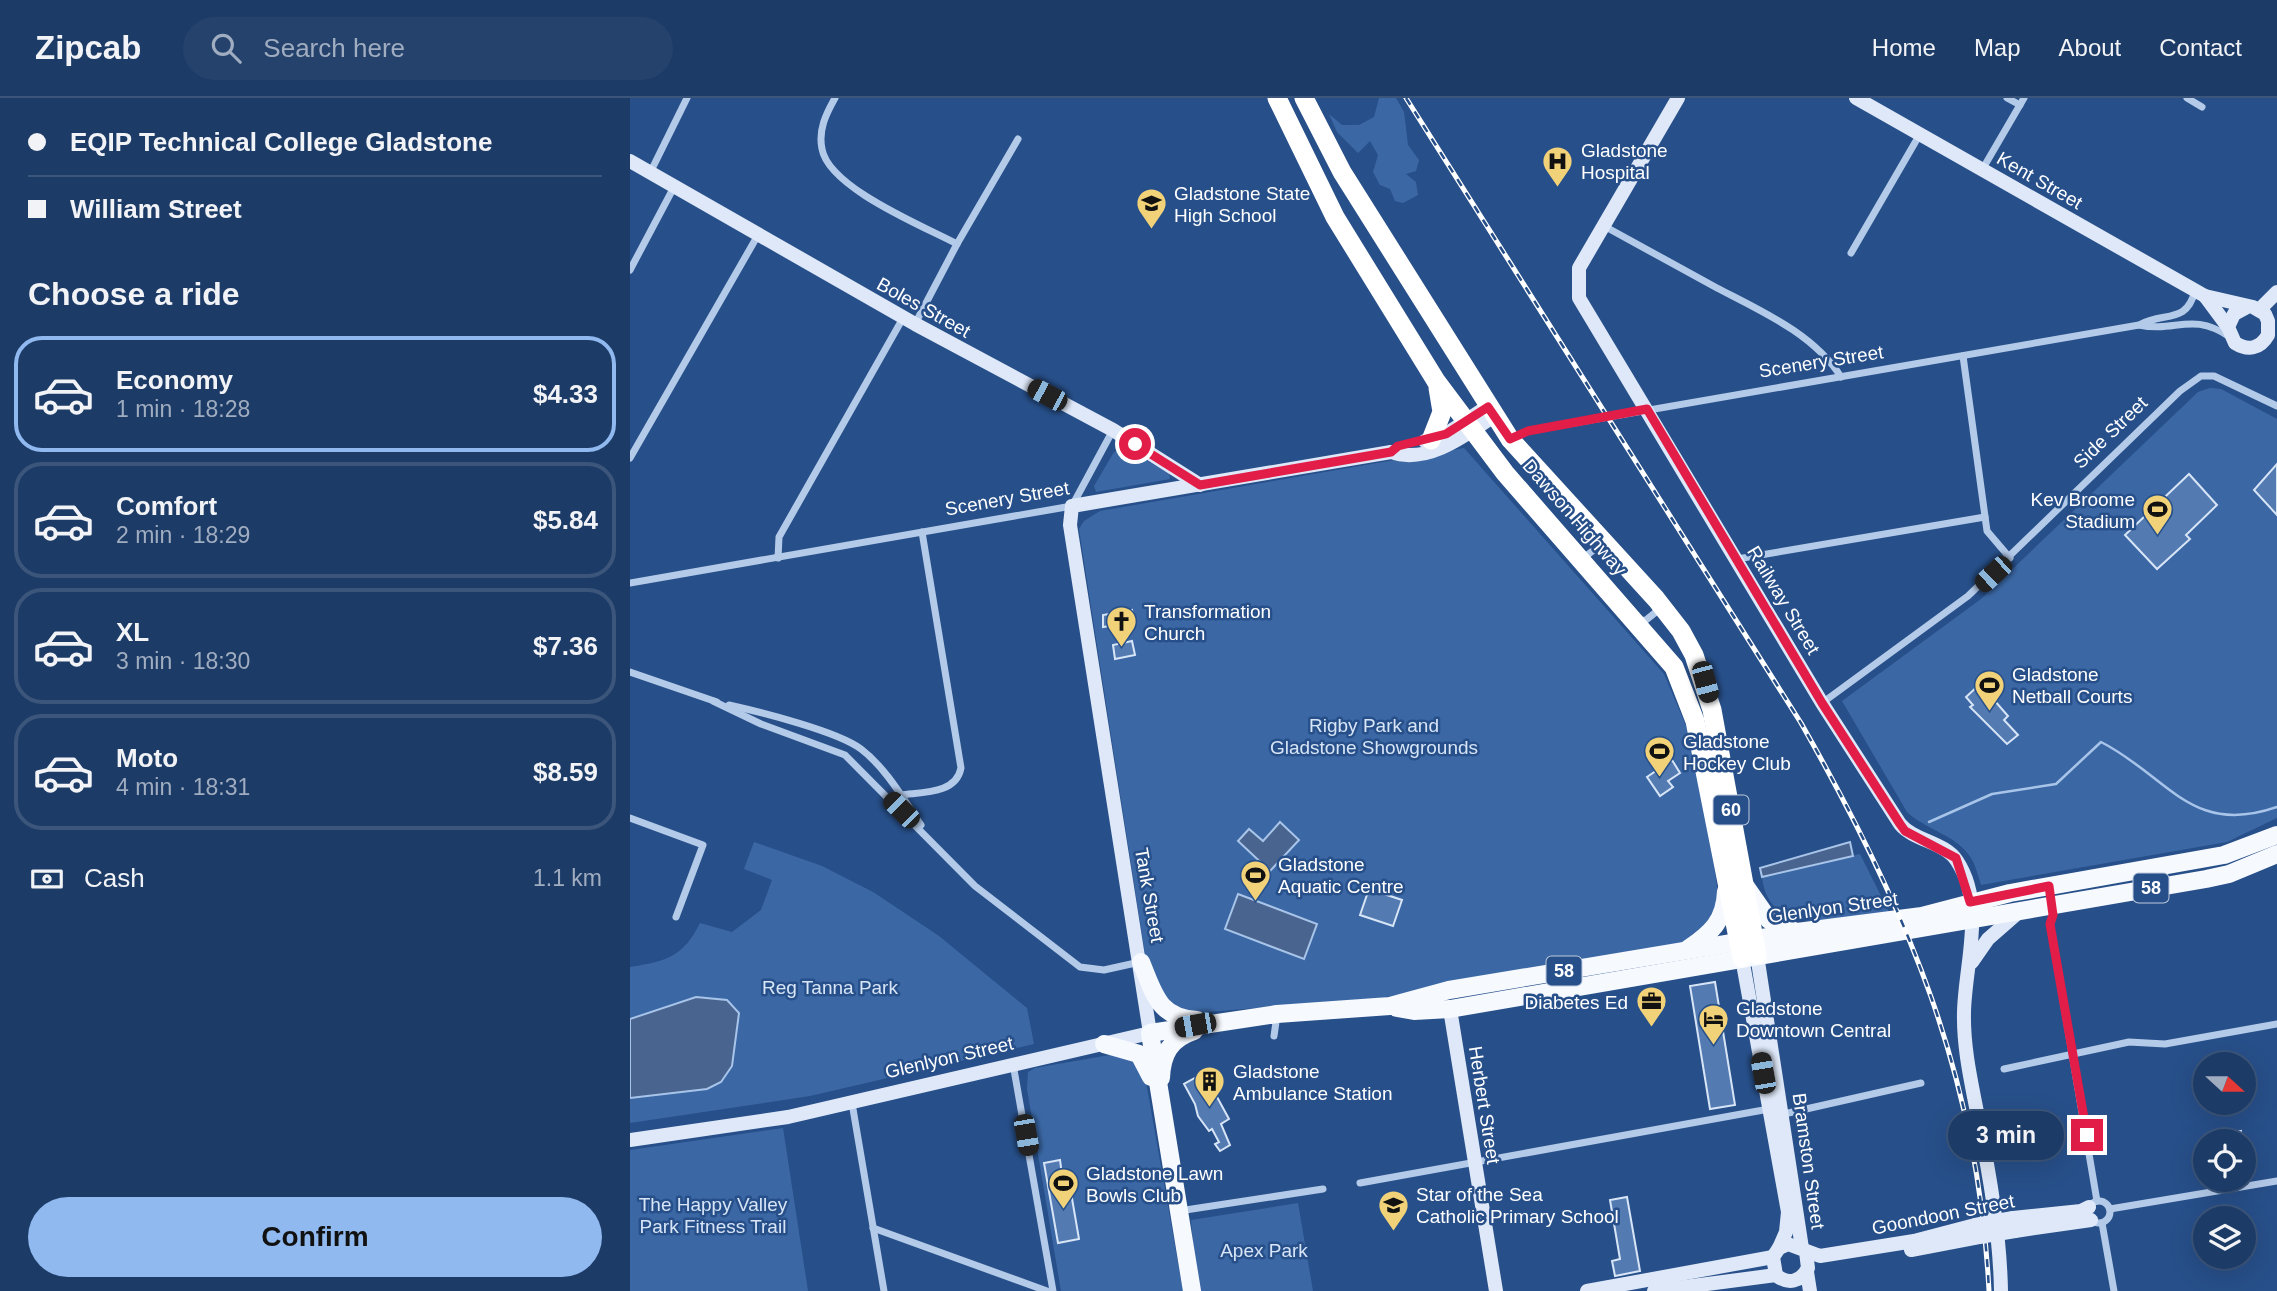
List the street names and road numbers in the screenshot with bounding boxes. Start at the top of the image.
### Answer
street label: Kent Street [1993,148,2087,214]
street label: Boles Street [873,273,975,342]
street label: Scenery Street [1757,341,1885,382]
street label: Side Street [2069,392,2152,473]
street label: Dawson Highway [1519,455,1631,580]
street label: Scenery Street [943,477,1072,520]
street label: Railway Street [1743,542,1824,659]
road number: 60 [1714,796,1748,824]
street label: Tank Street [1131,846,1168,945]
road number: 58 [2134,874,2168,902]
street label: Glenlyon Street [1767,888,1900,927]
road number: 58 [1546,956,1581,986]
street label: Glenlyon Street [883,1032,1016,1082]
street label: Herbert Street [1465,1045,1504,1166]
street label: Bramston Street [1789,1092,1829,1231]
street label: Goondoon Street [1870,1190,2017,1239]

